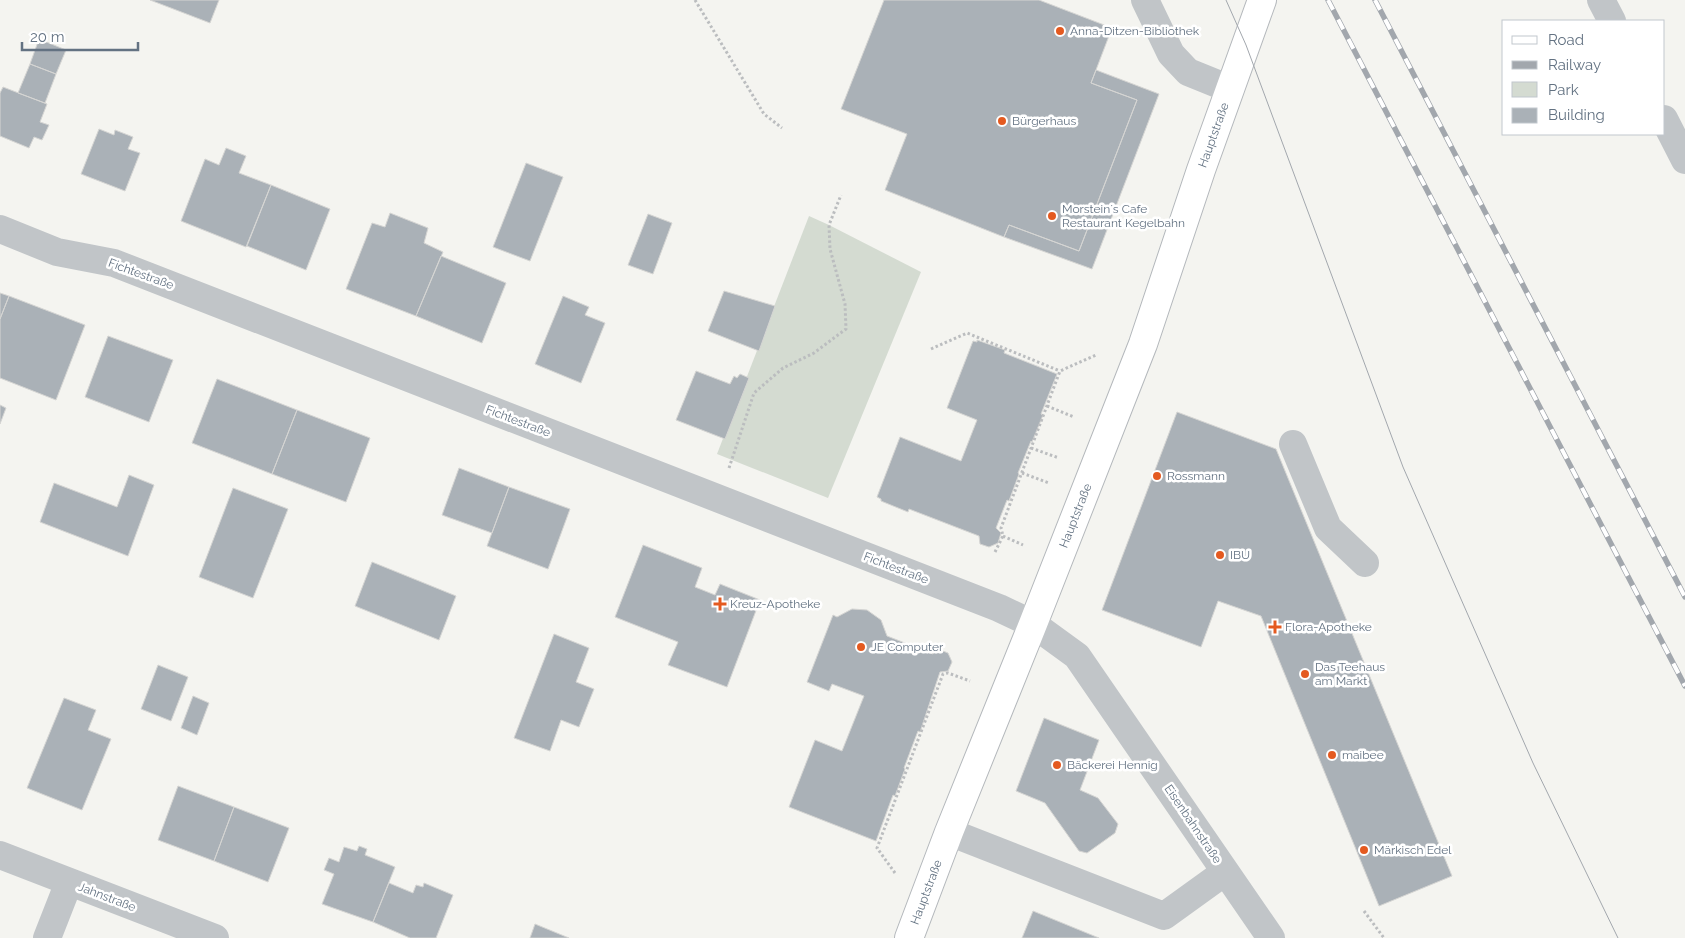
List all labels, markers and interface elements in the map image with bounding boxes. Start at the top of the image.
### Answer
scale bar [22,20,139,52]
legend [1502,20,1665,135]
place label: Anna-Ditzen-Bibliothek [1070,24,1200,38]
marker: Anna-Ditzen-Bibliothek [1054,25,1066,37]
text: 20 m [30,28,65,46]
text: Road [1548,31,1584,49]
text: Railway [1548,56,1601,74]
text: Park [1548,81,1579,99]
street label: Hauptstraße [1195,101,1232,169]
text: Building [1548,106,1605,124]
place label: Bürgerhaus [1012,114,1077,128]
marker: Bürgerhaus [996,115,1008,127]
place label: Morstein´s Cafe Restaurant Kegelbahn [1062,202,1185,230]
marker: Morstein´s Cafe Restaurant Kegelbahn [1046,210,1058,222]
street label: Fichtestraße [106,256,176,292]
street label: Fichtestraße [484,402,552,440]
place label: Rossmann [1167,469,1225,483]
marker: Rossmann [1151,470,1163,482]
street label: Hauptstraße [1057,481,1095,550]
place label: IBU [1230,548,1250,562]
street label: Fichtestraße [862,549,930,587]
marker: IBU [1214,549,1226,561]
place label: Kreuz-Apotheke [730,597,820,611]
marker: Kreuz-Apotheke [714,598,726,610]
place label: Flora-Apotheke [1285,620,1372,634]
marker: Flora-Apotheke [1269,621,1281,633]
place label: JE Computer [871,640,944,654]
marker: JE Computer [855,641,867,653]
place label: Das Teehaus am Markt [1315,660,1385,688]
marker: Das Teehaus am Markt [1299,668,1311,680]
place label: maibee [1342,748,1384,762]
marker: maibee [1326,749,1338,761]
place label: Bäckerei Hennig [1067,758,1158,772]
marker: Bäckerei Hennig [1051,759,1063,771]
street label: Eisenbahnstraße [1162,782,1224,866]
place label: Märkisch Edel [1374,843,1452,857]
marker: Märkisch Edel [1358,844,1370,856]
street label: Hauptstraße [908,858,945,926]
street label: Jahnstraße [76,880,138,914]

